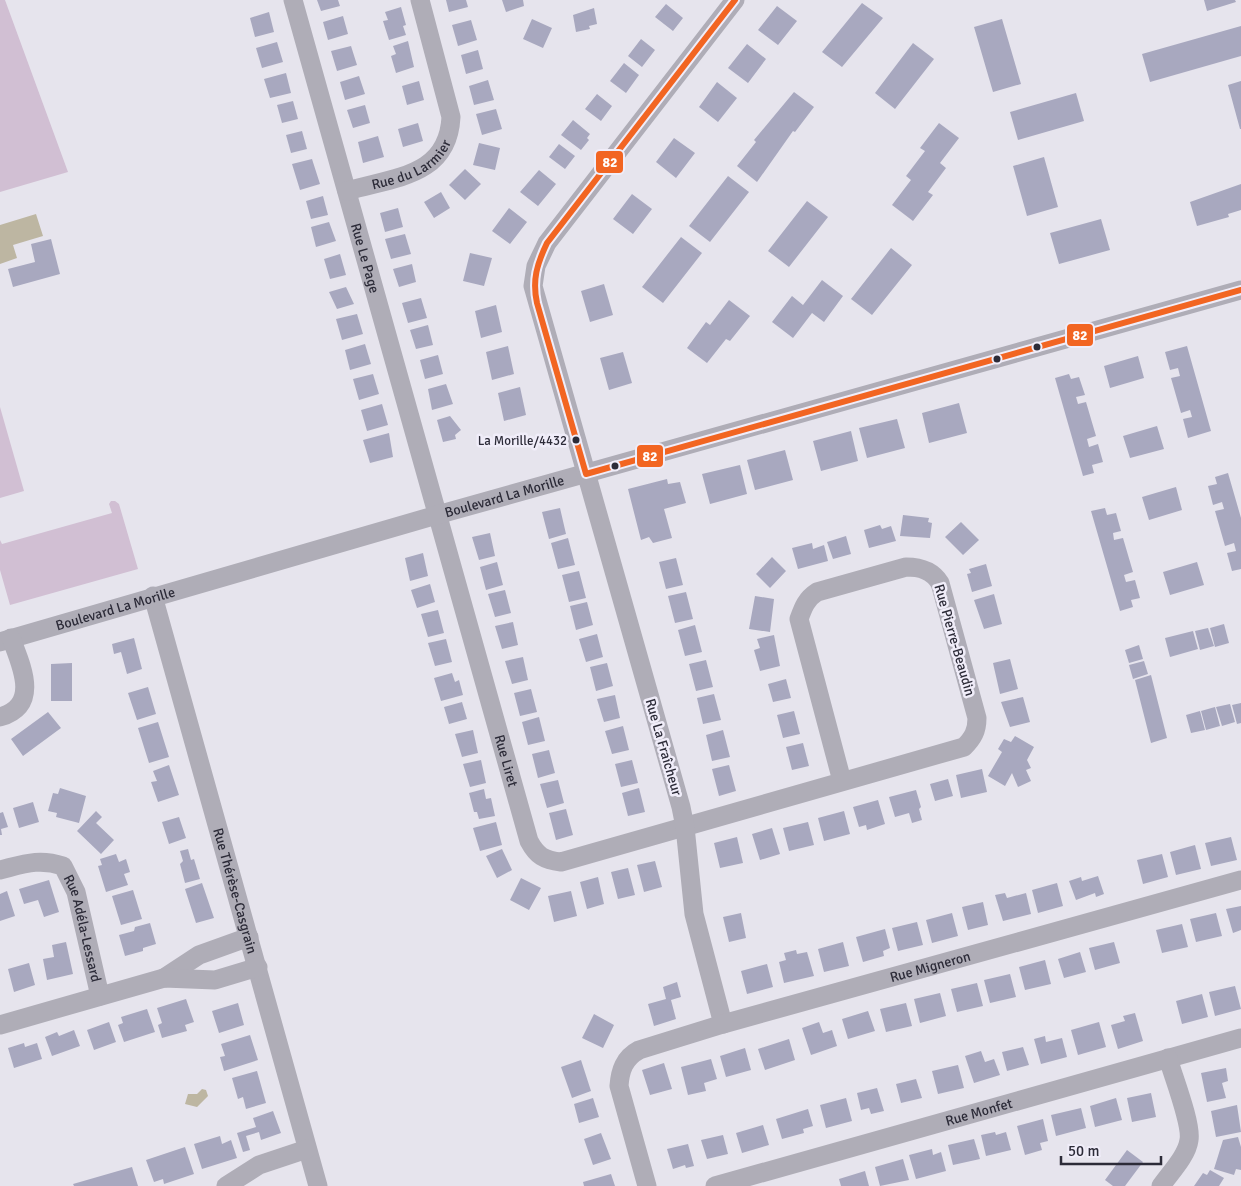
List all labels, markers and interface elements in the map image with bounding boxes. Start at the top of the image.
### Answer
street label: Rue du Larmier [370,136,455,193]
line badge: 82 [595,150,624,174]
text: 82 [602,154,618,171]
street label: Rue Le Page [347,221,383,295]
line badge: 82 [1066,323,1094,347]
text: 82 [1072,327,1088,344]
unlabelled marker [1032,342,1042,352]
unlabelled marker [992,354,1002,364]
place label: La Morille/4432 [478,433,567,449]
marker: La Morille/4432 [571,435,581,445]
line badge: 82 [636,444,664,468]
text: 82 [642,448,658,465]
unlabelled marker [610,461,620,471]
street label: Boulevard La Morille [443,472,566,521]
street label: Rue Pierre-Beaudin [930,582,979,698]
street label: Boulevard La Morille [54,584,177,634]
street label: Rue La Fraîcheur [642,697,686,798]
street label: Rue Liret [491,733,521,789]
street label: Rue Thérèse-Casgrain [209,826,261,956]
street label: Rue Adéla-Lessard [60,872,104,984]
street label: Rue Migneron [888,948,972,986]
street label: Rue Monfet [944,1095,1014,1130]
scale bar [1061,1134,1161,1166]
text: 50 m [1068,1142,1099,1160]

